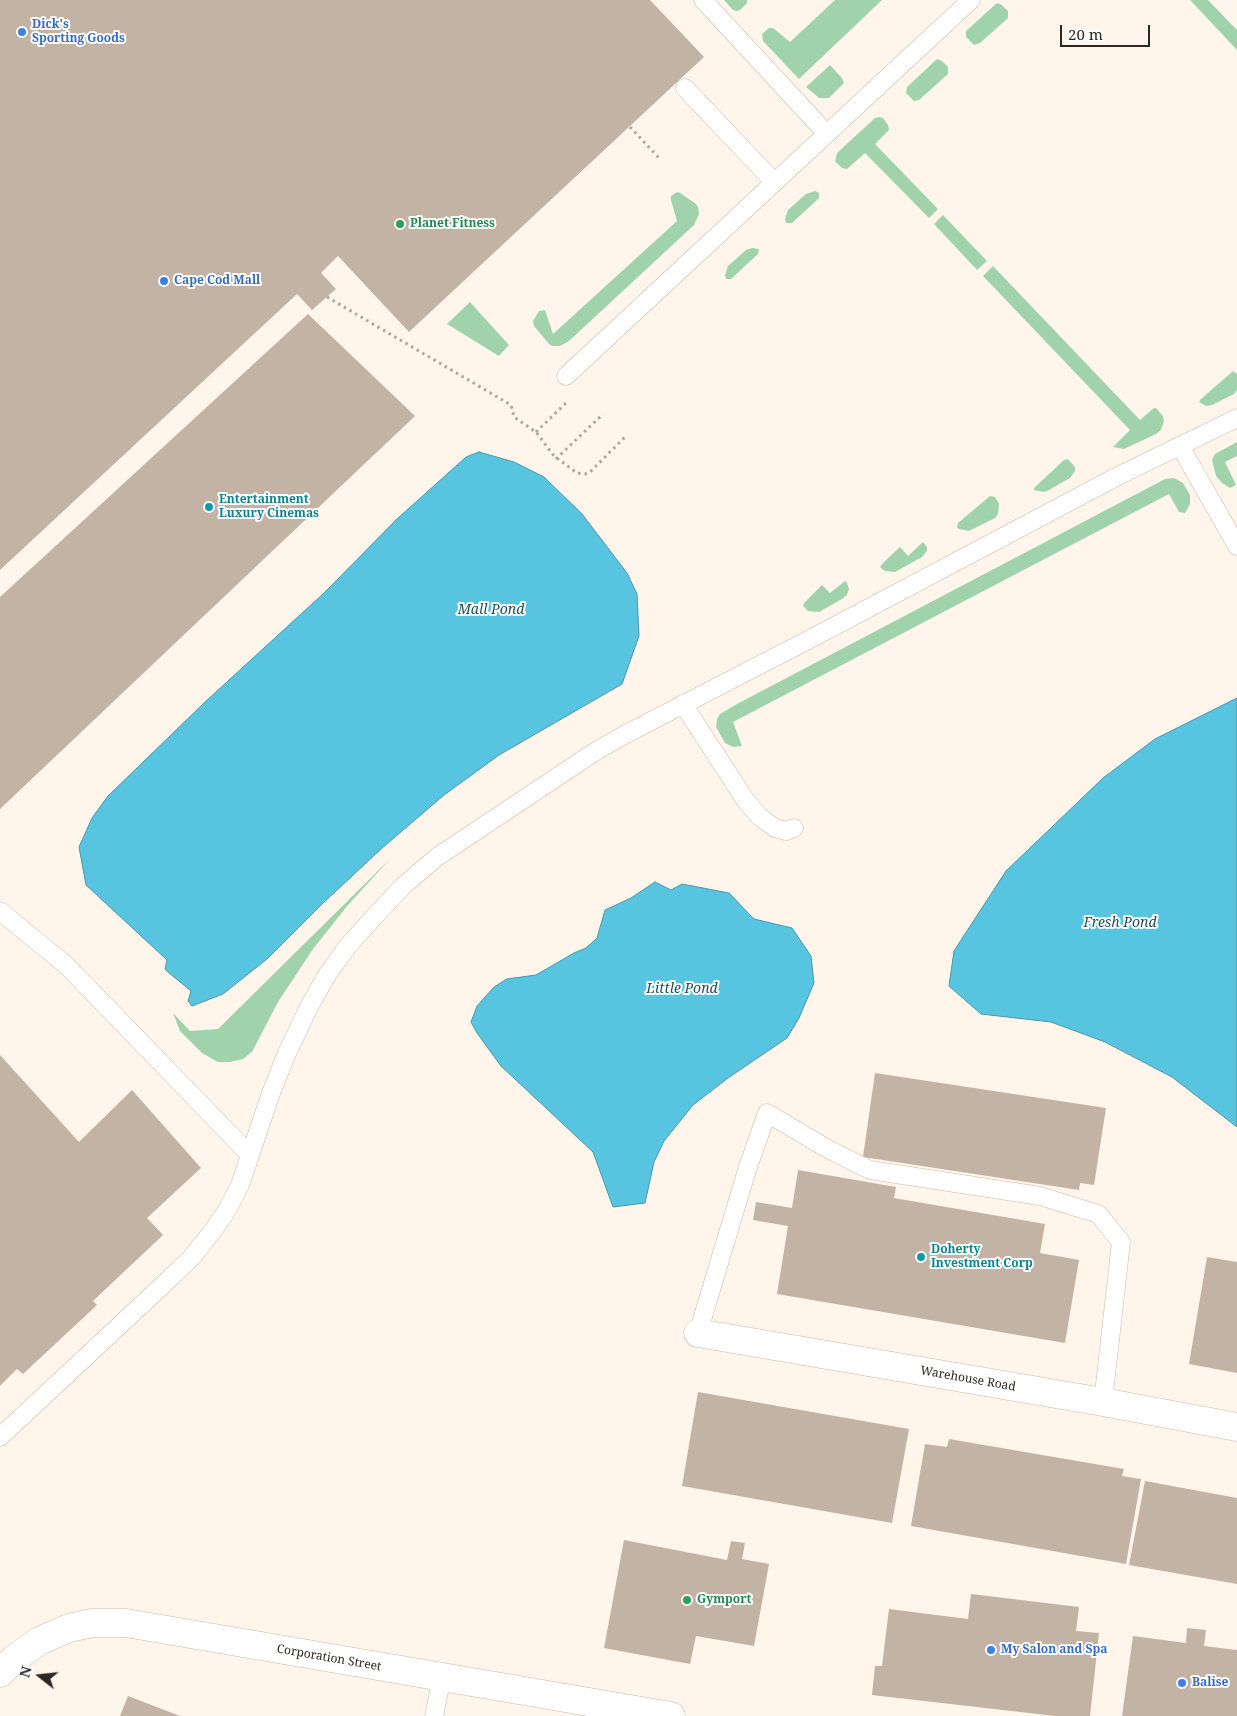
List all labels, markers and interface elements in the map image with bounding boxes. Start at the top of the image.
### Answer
scale bar [1062,15,1152,47]
place label: Dick's Sporting Goods [32,18,125,46]
text: 20 m [1068,24,1103,44]
marker: Dick's Sporting Goods [16,26,28,38]
place label: Planet Fitness [410,217,495,231]
marker: Planet Fitness [394,218,406,230]
place label: Cape Cod Mall [174,274,260,288]
marker: Cape Cod Mall [158,275,170,287]
place label: Entertainment Luxury Cinemas [219,493,319,521]
marker: Entertainment Luxury Cinemas [203,501,215,513]
water label: Mall Pond [458,602,524,618]
water label: Fresh Pond [1083,915,1157,931]
water label: Little Pond [646,981,718,997]
place label: Doherty Investment Corp [931,1243,1033,1271]
marker: Doherty Investment Corp [915,1251,927,1263]
street label: Warehouse Road [919,1364,1017,1394]
place label: Gymport [697,1593,751,1607]
marker: Gymport [681,1594,693,1606]
street label: Corporation Street [276,1642,382,1674]
place label: My Salon and Spa [1001,1643,1107,1657]
marker: My Salon and Spa [985,1644,997,1656]
north arrow [15,1651,65,1701]
text: N [14,1664,36,1680]
place label: Balise [1192,1676,1228,1690]
marker: Balise [1176,1677,1188,1689]

